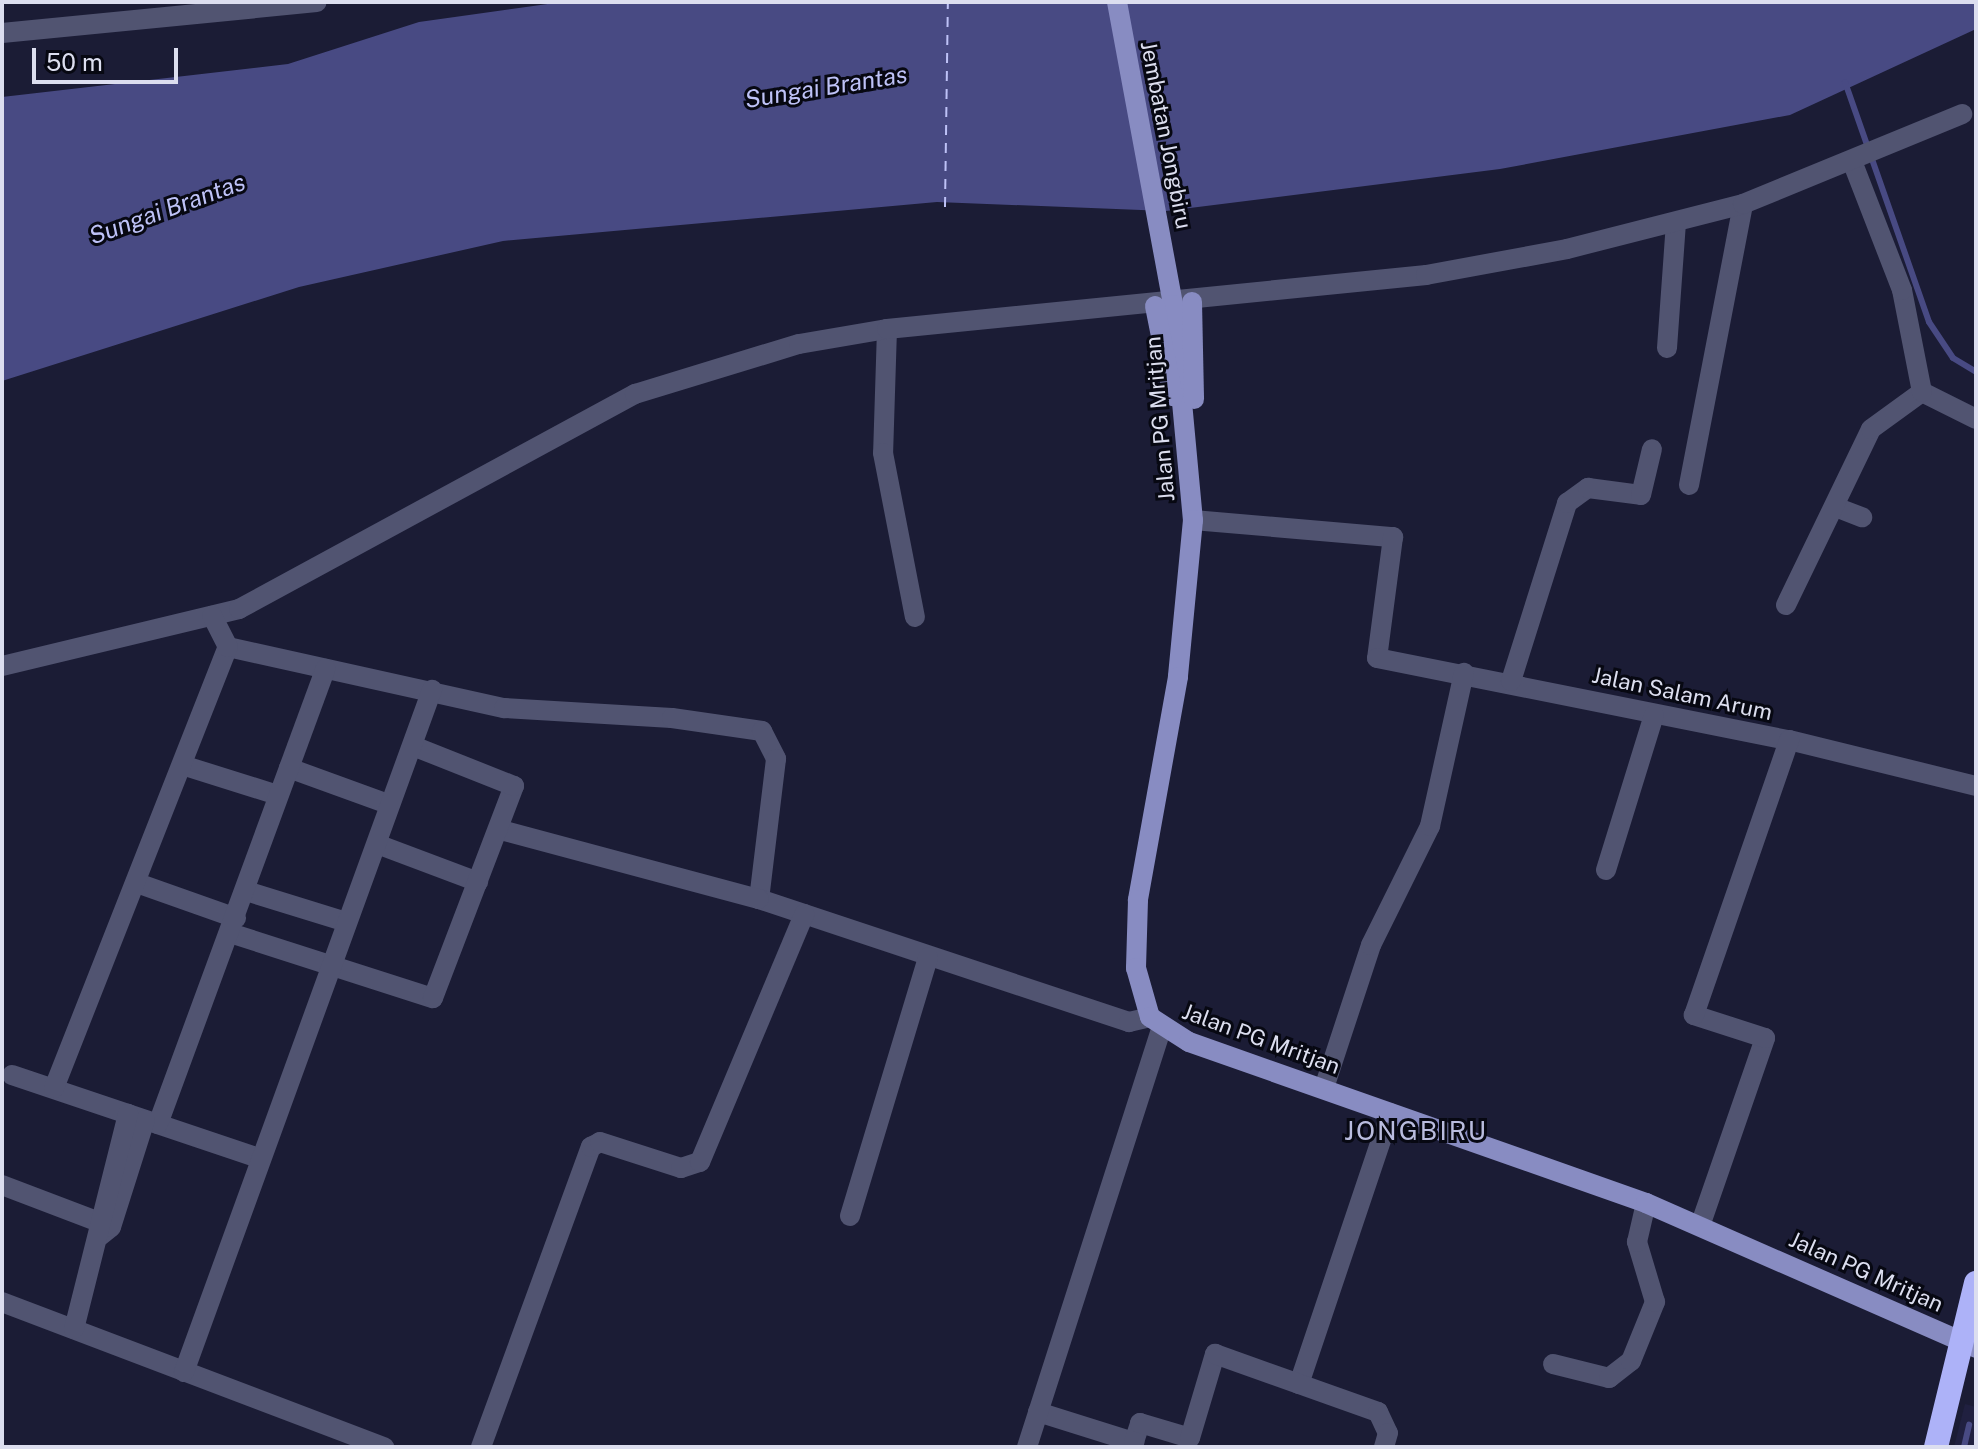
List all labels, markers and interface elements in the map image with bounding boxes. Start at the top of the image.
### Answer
scale bar [36,32,182,82]
street label: Jembatan Jongbiru [1135,39,1197,231]
text: 50 m [46,48,103,76]
water label: Sungai Brantas [743,60,909,114]
water label: Sungai Brantas [85,167,249,251]
street label: Jalan PG Mritjan [1140,335,1180,503]
street label: Jalan Salam Arum [1589,662,1775,726]
street label: Jalan PG Mritjan [1179,998,1343,1080]
district label: JONGBIRU [1344,1115,1488,1147]
street label: Jalan PG Mritjan [1785,1226,1947,1318]

